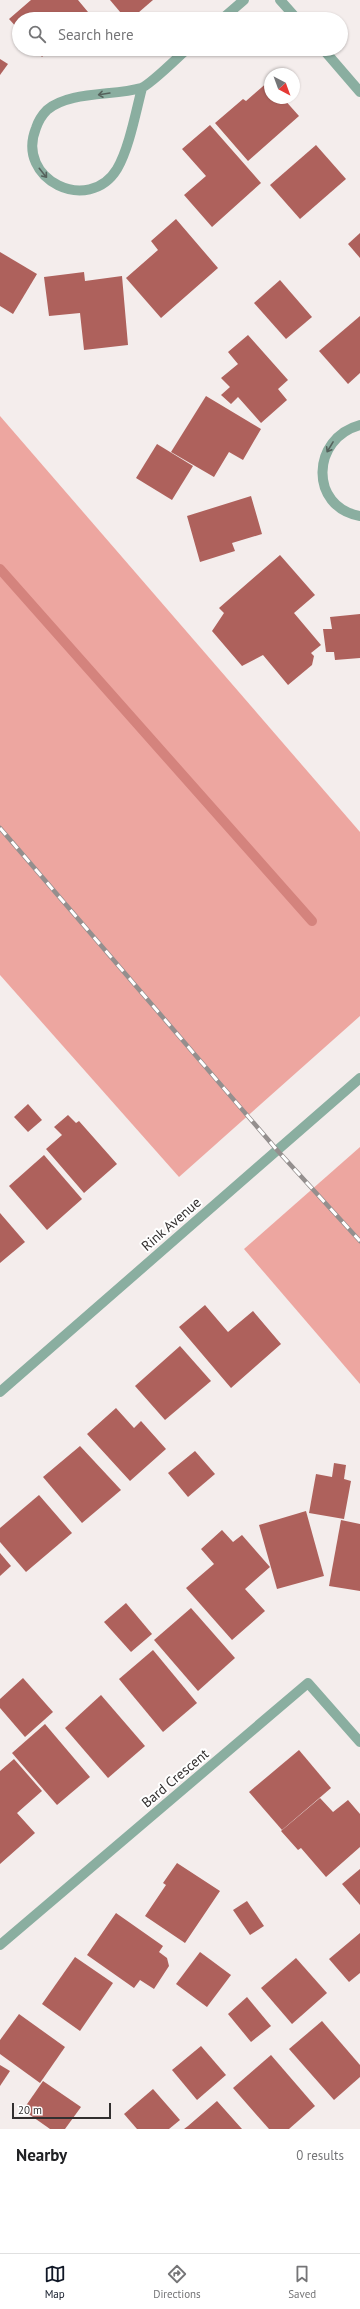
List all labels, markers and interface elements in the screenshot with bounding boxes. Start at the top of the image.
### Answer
search box [12,12,348,56]
icon: search [26,23,48,45]
text: Search here [58,25,134,44]
north arrow [264,68,300,104]
one-way arrow [98,90,111,98]
one-way arrow [38,168,47,179]
one-way arrow [325,441,333,453]
street label: Rink Avenue [138,1193,204,1255]
street label: Bard Crescent [138,1745,212,1811]
scale bar [12,2101,111,2120]
text: 20 m [18,2103,42,2117]
text: Nearby [16,2144,67,2166]
text: 0 results [296,2147,344,2164]
tab: Map [44,2263,66,2301]
tab: Directions [153,2263,201,2301]
tab: Saved [288,2263,316,2301]

